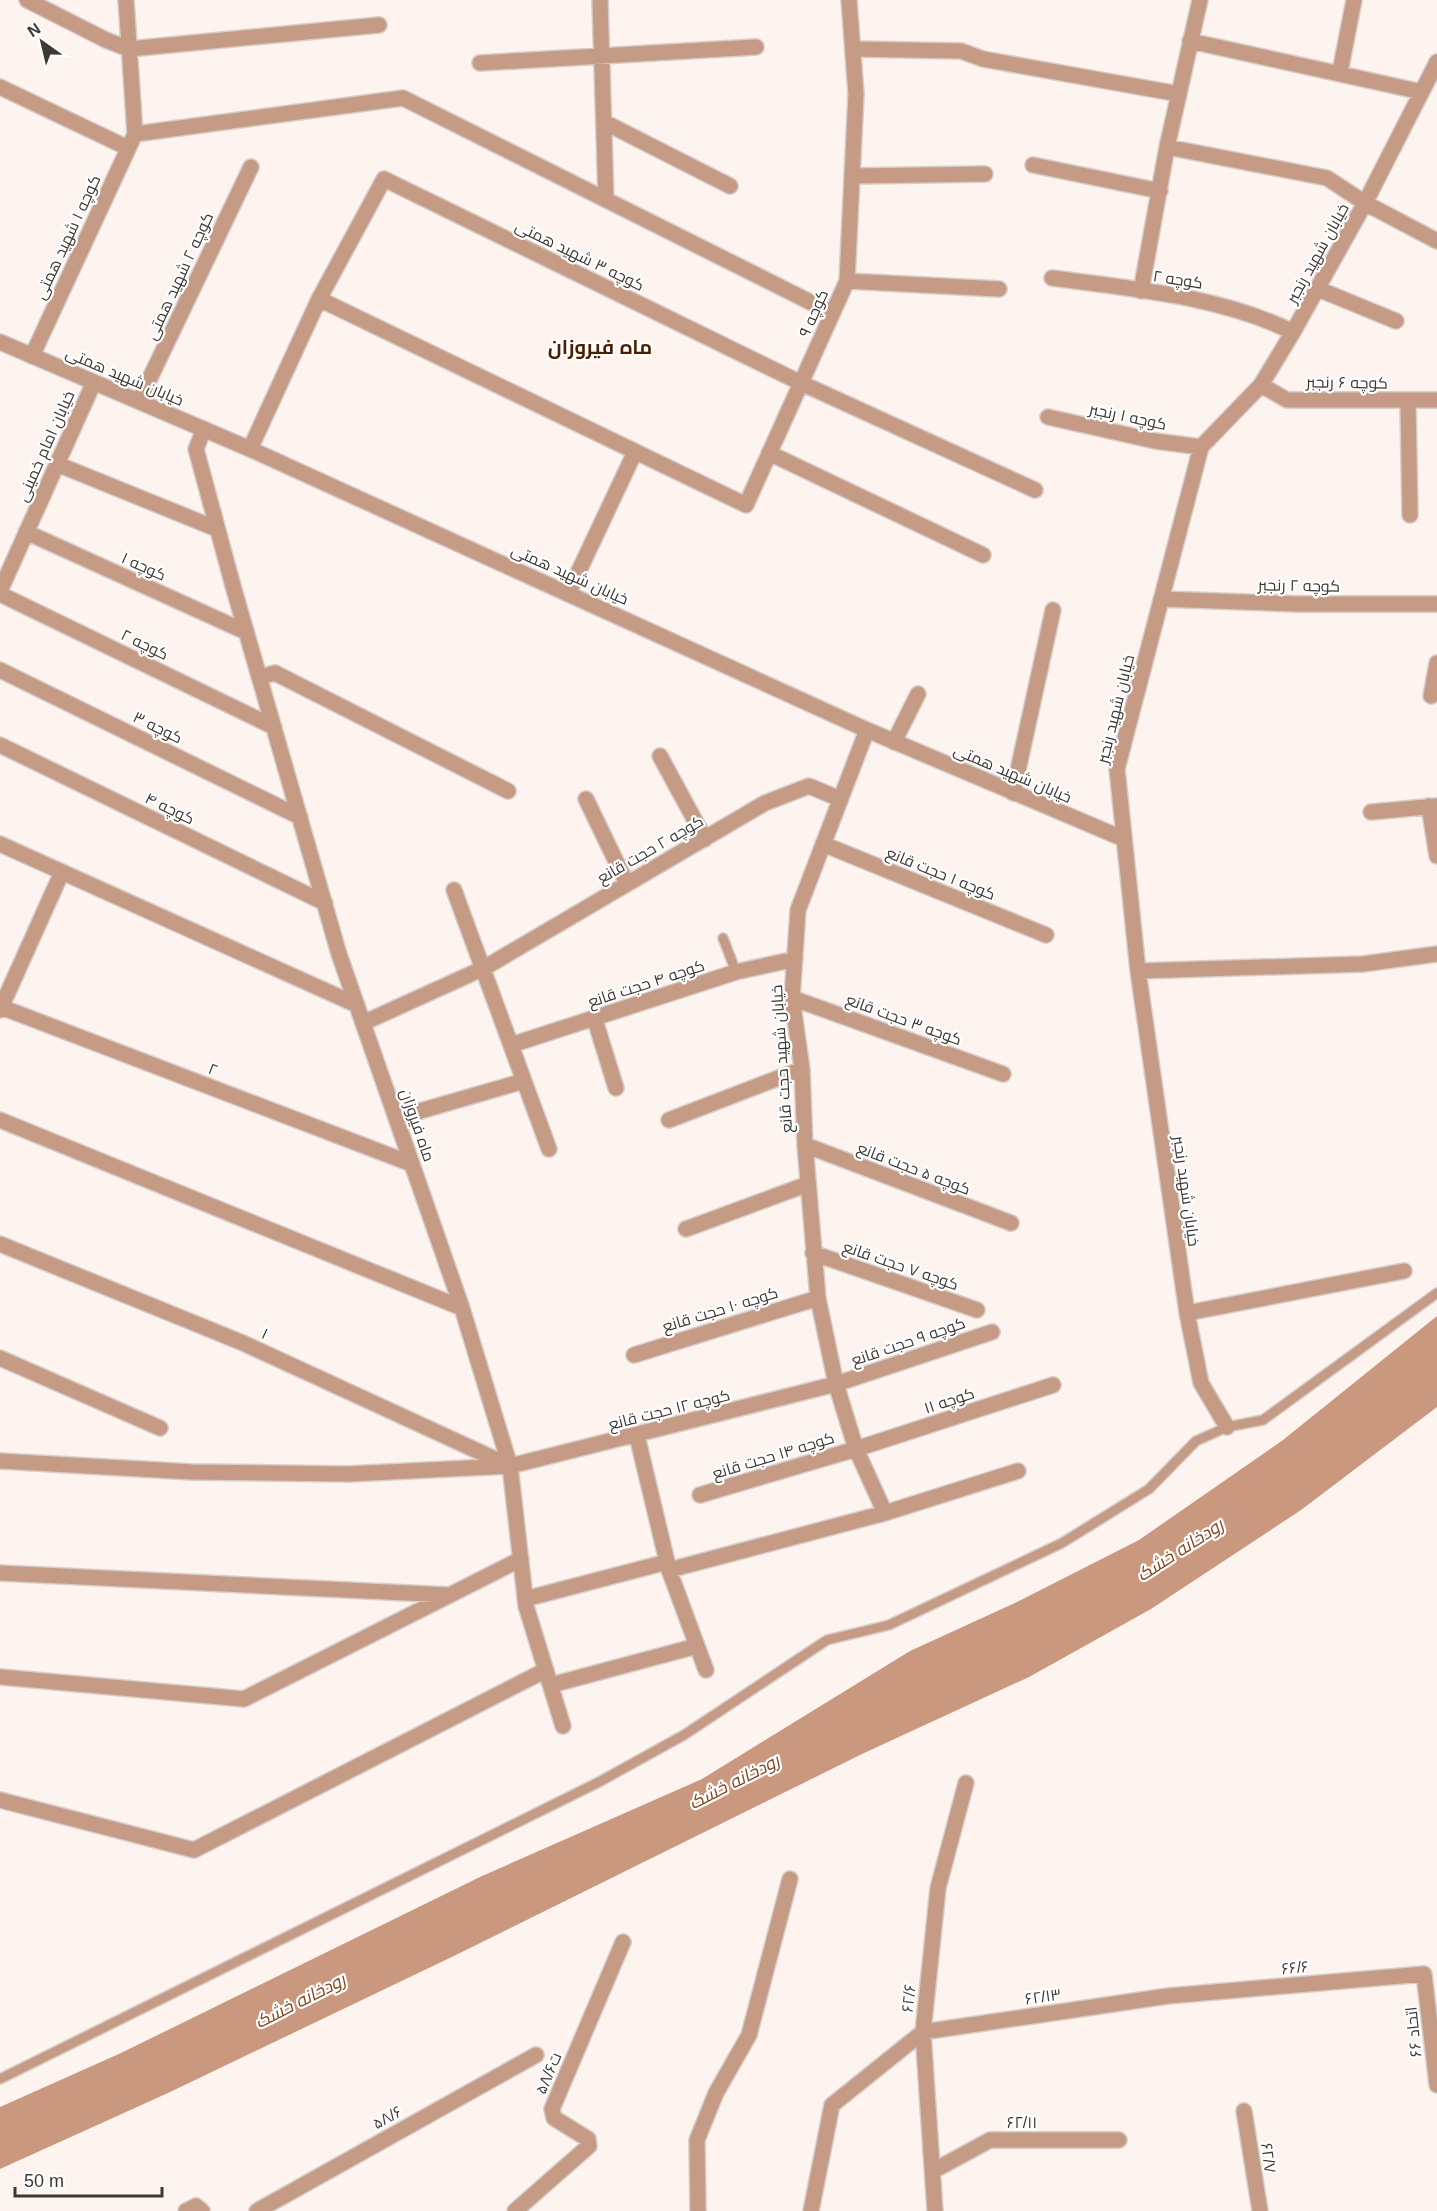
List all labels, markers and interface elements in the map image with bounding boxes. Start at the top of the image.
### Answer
north arrow [12,12,72,72]
text: N [24,20,43,40]
street label: کوچه ۱ شهید همتی [31,172,106,303]
street label: خیابان شهید رنجبر [1282,200,1354,308]
street label: کوچه ۲ شهید همتی [142,210,219,344]
street label: کوچه ۳ شهید همتی [511,217,647,297]
street label: کوچه ۲ [1151,267,1204,295]
street label: کوچه ۹ [795,287,834,341]
district label: ماه فیروزان [548,336,652,359]
street label: خیابان شهید همتی [63,344,186,411]
street label: کوچه ۶ رنجبر [1305,373,1388,395]
street label: خیابان امام خمینی [13,388,80,505]
street label: کوچه ۱ رنجبر [1086,400,1168,436]
street label: خیابان شهید همتی [508,541,631,610]
street label: کوچه ۱ [118,549,169,586]
street label: کوچه ۲ رنجبر [1257,576,1340,598]
street label: کوچه ۲ [117,626,171,666]
street label: خیابان شهید رنجبر [1094,653,1139,767]
street label: کوچه ۳ [129,708,185,749]
street label: خیابان شهید همتی [951,741,1074,808]
street label: کوچه ۴ [141,789,197,830]
street label: کوچه ۲ حجت قانع [594,812,708,889]
street label: کوچه ۱ حجت قانع [883,844,998,906]
street label: کوچه ۴ حجت قانع [586,957,708,1013]
street label: خیابان شهید حجت قانع [768,984,798,1134]
street label: کوچه ۳ حجت قانع [843,991,964,1051]
street label: ۲ [206,1060,220,1079]
street label: ماه فیروزان [395,1087,438,1164]
street label: خیابان شهید رنجبر [1168,1134,1203,1248]
street label: کوچه ۵ حجت قانع [854,1139,973,1201]
street label: کوچه ۷ حجت قانع [840,1238,961,1296]
street label: کوچه ۱۰ حجت قانع [660,1284,781,1338]
street label: کوچه ۹ حجت قانع [849,1314,968,1372]
street label: ۱ [259,1325,271,1342]
street label: کوچه ۱۱ [922,1384,977,1419]
street label: کوچه ۱۲ حجت قانع [607,1386,732,1436]
street label: کوچه ۱۴ حجت قانع [710,1429,837,1485]
water label: رودخانه خشک [1133,1514,1228,1585]
water label: رودخانه خشک [685,1750,784,1813]
street label: ۶۶/۶ [1281,1958,1309,1977]
water label: رودخانه خشک [251,1969,350,2032]
street label: ۶۲/۶ [899,1983,918,2013]
street label: ۶۲/۱۳ [1024,1986,1062,2007]
street label: اتحاد ۶۶ [1402,2006,1425,2058]
street label: ۵۸/۶ت [532,2050,565,2097]
street label: ۵۸/۶ [370,2103,405,2132]
street label: ۶۲/۱۱ [1007,2114,1037,2131]
street label: ۶۲/۷ [1258,2142,1279,2174]
scale bar [15,2160,162,2198]
text: 50 m [24,2171,64,2191]

